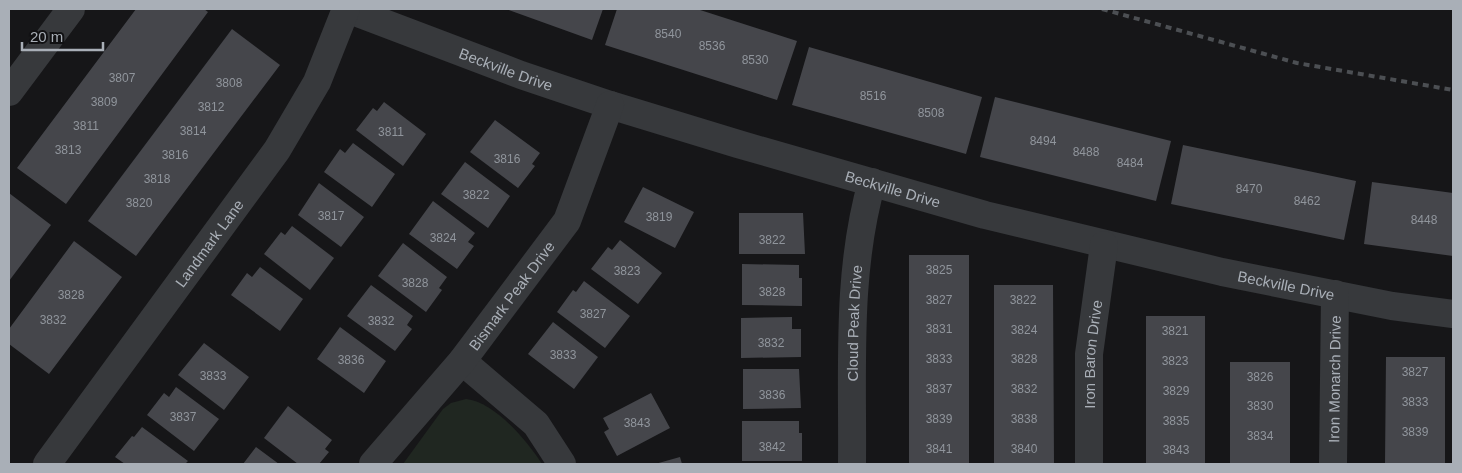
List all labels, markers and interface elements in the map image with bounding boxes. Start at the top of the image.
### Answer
scale bar [22,20,104,52]
house number: 8540 [655,27,682,41]
text: 20 m [30,28,63,45]
house number: 8536 [699,39,726,53]
street label: Beckville Drive [457,44,555,94]
house number: 8530 [742,53,769,67]
house number: 3807 [109,71,136,85]
house number: 3808 [216,76,243,90]
house number: 8516 [860,89,887,103]
house number: 3809 [91,95,118,109]
house number: 3812 [198,100,225,114]
house number: 8508 [918,106,945,120]
house number: 3811 [73,119,99,133]
house number: 3814 [180,124,207,138]
house number: 3811 [378,125,404,139]
house number: 8494 [1030,134,1057,148]
house number: 3813 [55,143,82,157]
house number: 8488 [1073,145,1100,159]
house number: 3816 [162,148,189,162]
house number: 3816 [494,152,521,166]
house number: 8484 [1117,156,1144,170]
street label: Beckville Drive [843,167,943,210]
house number: 3818 [144,172,171,186]
house number: 8470 [1236,182,1263,196]
house number: 3822 [463,188,490,202]
house number: 8462 [1294,194,1321,208]
house number: 3820 [126,196,153,210]
street label: Landmark Lane [171,196,247,290]
house number: 3817 [318,209,345,223]
house number: 3819 [646,210,673,224]
house number: 8448 [1411,213,1438,227]
house number: 3824 [430,231,457,245]
house number: 3822 [759,233,786,247]
street label: Bismark Peak Drive [465,238,557,353]
house number: 3825 [926,263,953,277]
house number: 3823 [614,264,641,278]
street label: Cloud Peak Drive [843,264,865,381]
street label: Beckville Drive [1236,267,1336,303]
house number: 3828 [402,276,429,290]
house number: 3828 [759,285,786,299]
house number: 3828 [58,288,85,302]
house number: 3827 [926,293,953,307]
house number: 3822 [1010,293,1037,307]
street label: Iron Baron Drive [1080,299,1105,409]
house number: 3827 [580,307,607,321]
house number: 3832 [40,313,67,327]
house number: 3832 [368,314,395,328]
street label: Iron Monarch Drive [1325,315,1343,443]
house number: 3831 [926,322,953,336]
house number: 3824 [1011,323,1038,337]
house number: 3821 [1162,324,1189,338]
house number: 3832 [758,336,785,350]
house number: 3833 [550,348,577,362]
house number: 3833 [926,352,953,366]
house number: 3828 [1011,352,1038,366]
house number: 3836 [338,353,365,367]
house number: 3823 [1162,354,1189,368]
house number: 3827 [1402,365,1429,379]
house number: 3833 [200,369,227,383]
house number: 3826 [1247,370,1274,384]
house number: 3837 [926,382,953,396]
house number: 3832 [1011,382,1038,396]
house number: 3829 [1163,384,1190,398]
house number: 3836 [759,388,786,402]
house number: 3833 [1402,395,1429,409]
house number: 3830 [1247,399,1274,413]
house number: 3837 [170,410,197,424]
house number: 3839 [926,412,953,426]
house number: 3838 [1011,412,1038,426]
house number: 3835 [1163,414,1190,428]
house number: 3843 [624,416,651,430]
house number: 3839 [1402,425,1429,439]
house number: 3834 [1247,429,1274,443]
house number: 3842 [759,440,786,454]
house number: 3841 [926,442,953,456]
house number: 3840 [1011,442,1038,456]
house number: 3843 [1163,443,1190,457]

